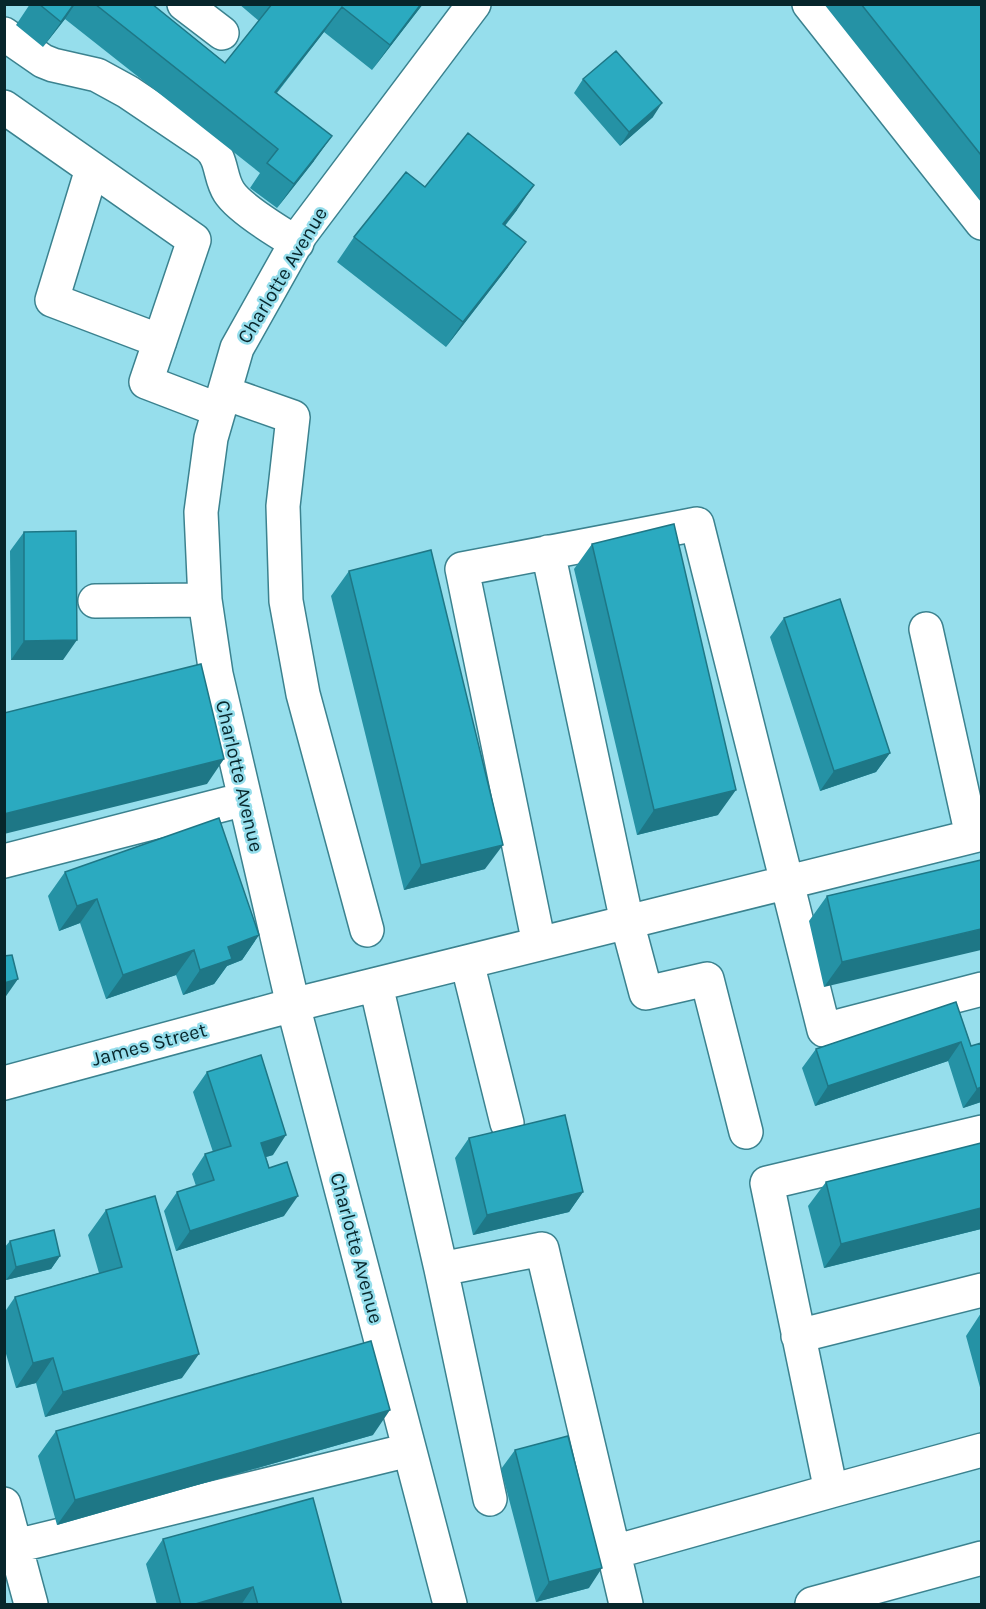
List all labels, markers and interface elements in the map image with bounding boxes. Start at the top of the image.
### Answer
street label: Charlotte Avenue [233,203,332,348]
street label: Charlotte Avenue [211,698,268,854]
street label: James Street [89,1018,210,1071]
street label: Charlotte Avenue [325,1170,388,1326]

